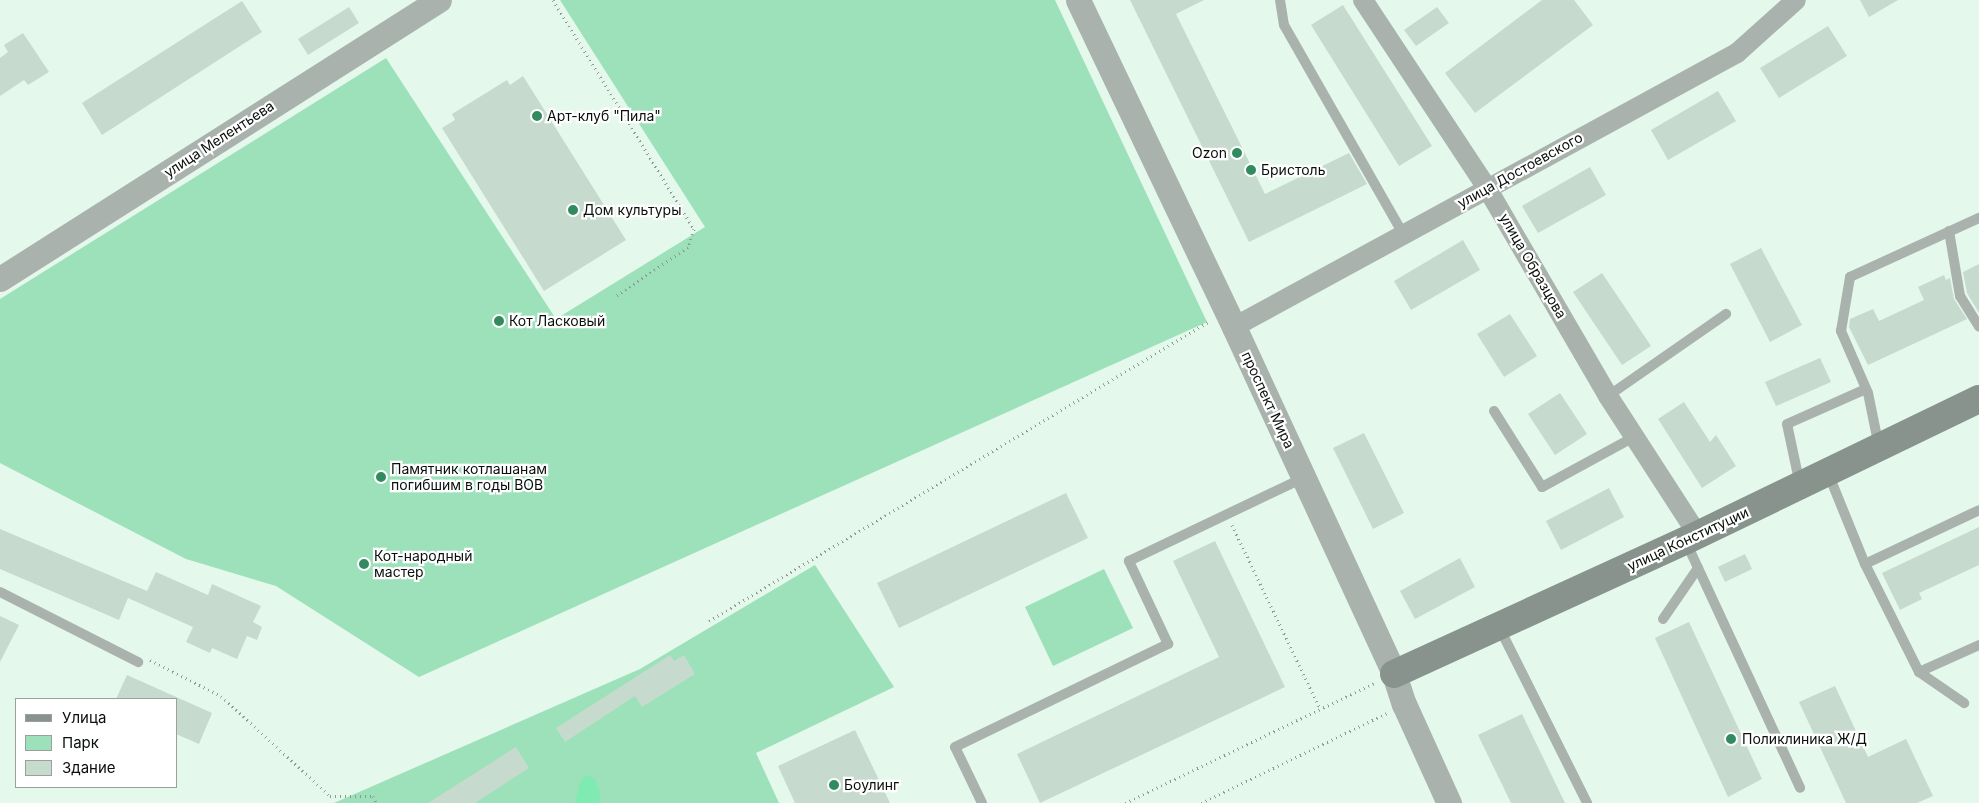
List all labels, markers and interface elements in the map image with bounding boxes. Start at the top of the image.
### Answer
street label: улица Мелентьева [161,97,277,181]
place label: Арт-клуб "Пила" [547,108,661,124]
marker: Арт-клуб "Пила" [531,110,543,122]
street label: улица Достоевского [1455,129,1585,211]
place label: Ozon [1192,145,1227,161]
marker: Ozon [1231,147,1243,159]
place label: Бристоль [1261,162,1325,178]
marker: Бристоль [1245,164,1257,176]
place label: Дом культуры [583,202,681,218]
marker: Дом культуры [567,204,579,216]
street label: улица Образцова [1496,210,1570,322]
place label: Кот Ласковый [509,313,605,329]
marker: Кот Ласковый [493,315,505,327]
street label: проспект Мира [1238,349,1298,451]
place label: Памятник котлашанам погибшим в годы ВОВ [391,461,547,494]
marker: Памятник котлашанам погибшим в годы ВОВ [375,471,387,483]
street label: улица Конституции [1625,504,1751,574]
place label: Кот-народный мастер [374,548,472,580]
marker: Кот-народный мастер [358,558,370,570]
legend [15,698,178,788]
text: Улица [62,708,106,727]
place label: Поликлиника Ж/Д [1742,731,1867,747]
marker: Поликлиника Ж/Д [1724,732,1738,746]
text: Парк [62,733,99,752]
text: Здание [62,758,116,777]
place label: Боулинг [844,777,899,793]
marker: Боулинг [828,779,840,791]

